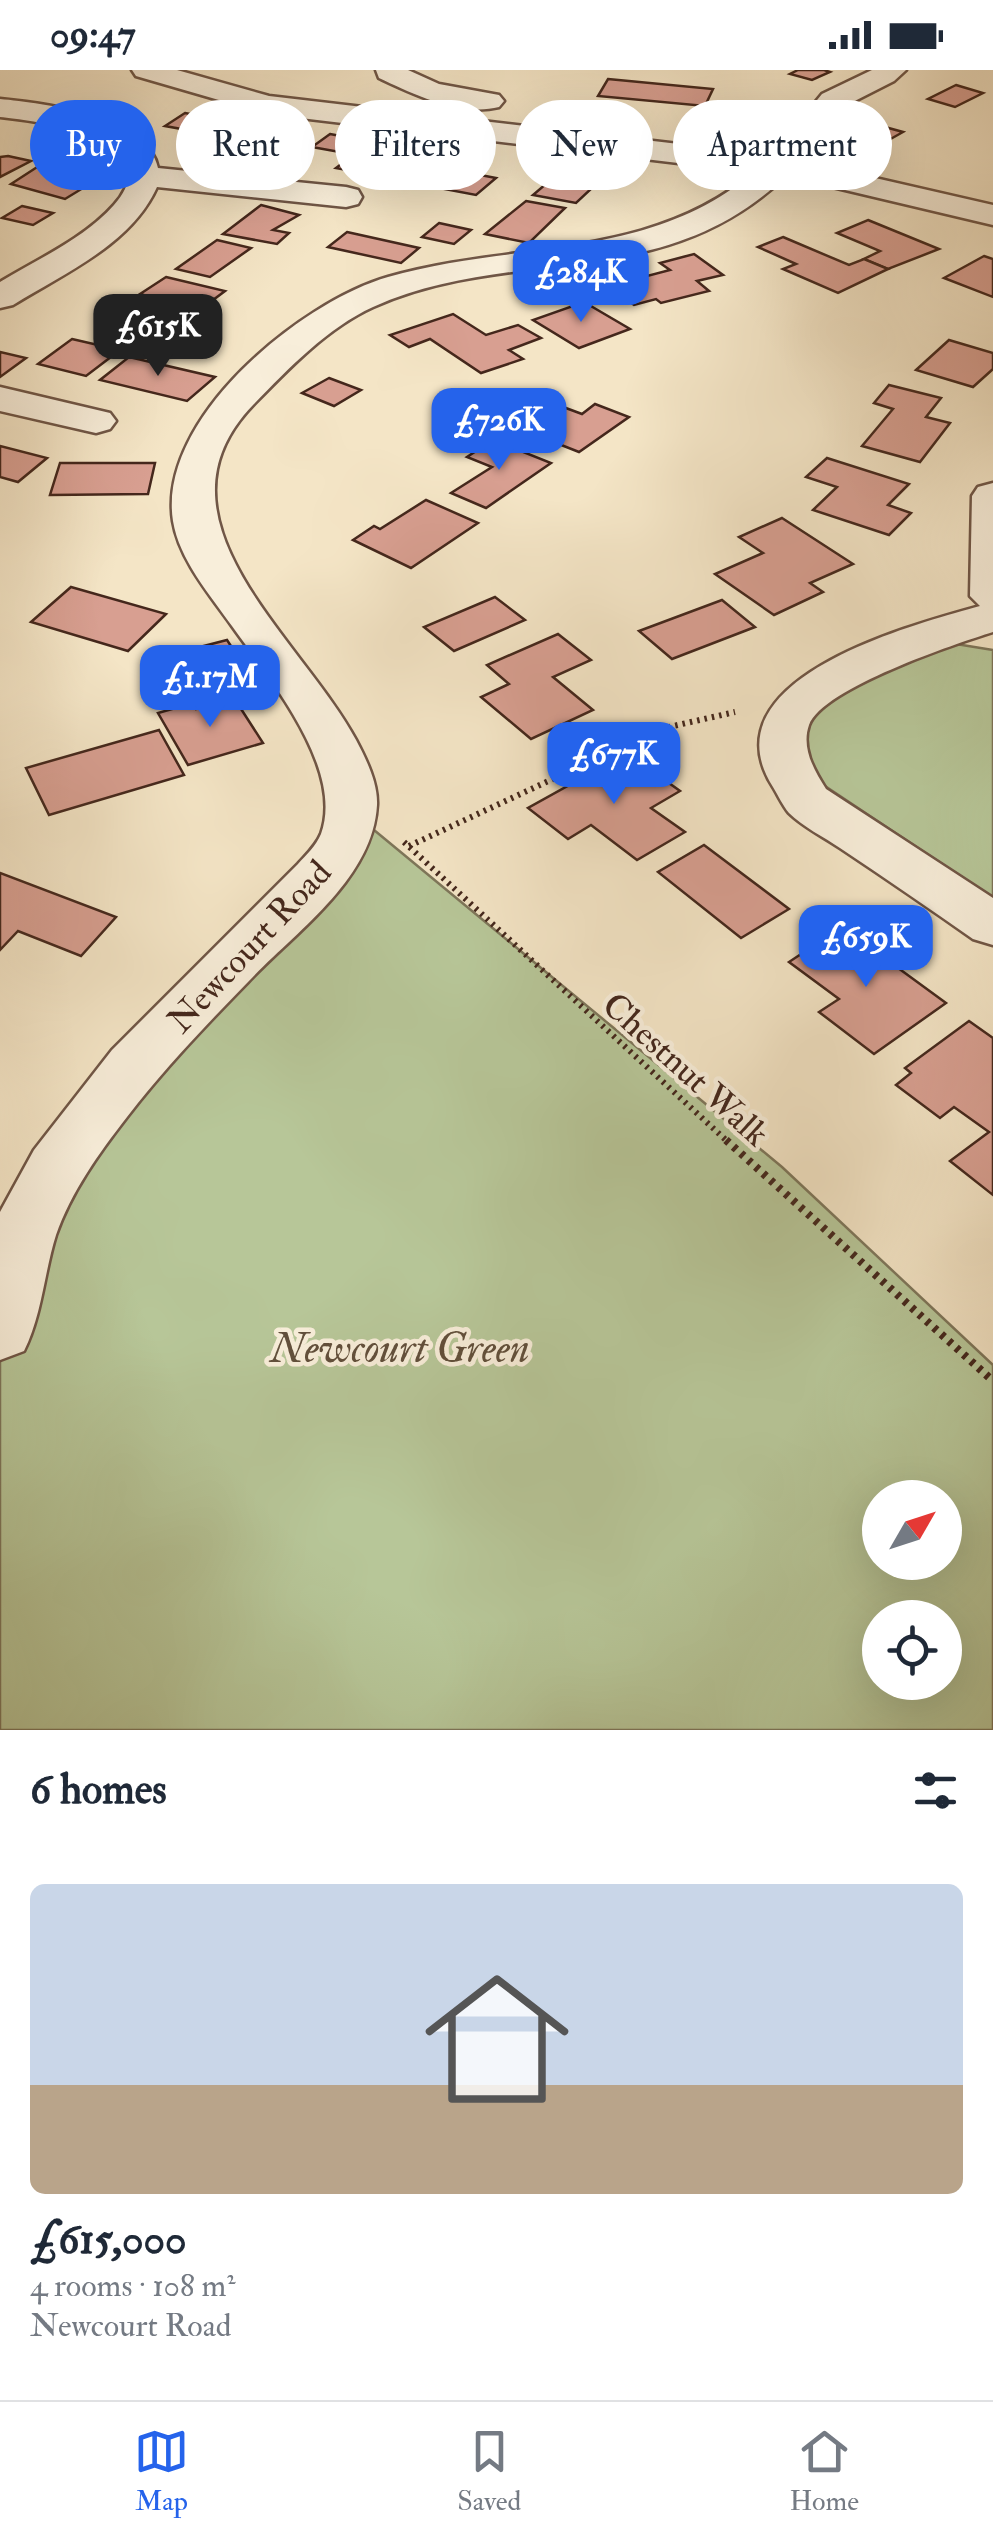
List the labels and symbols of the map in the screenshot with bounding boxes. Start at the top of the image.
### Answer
pin: £284K [511,240,651,325]
pin: £615K [88,294,228,379]
pin: £726K [429,388,569,473]
pin: £1.17M [129,645,291,730]
pin: £677K [544,722,684,807]
street label: Newcourt Road [158,851,341,1042]
pin: £659K [796,905,936,990]
street label: Chestnut Walk [593,983,778,1156]
park label: Newcourt Green [268,1323,530,1375]
north arrow [862,1480,962,1580]

